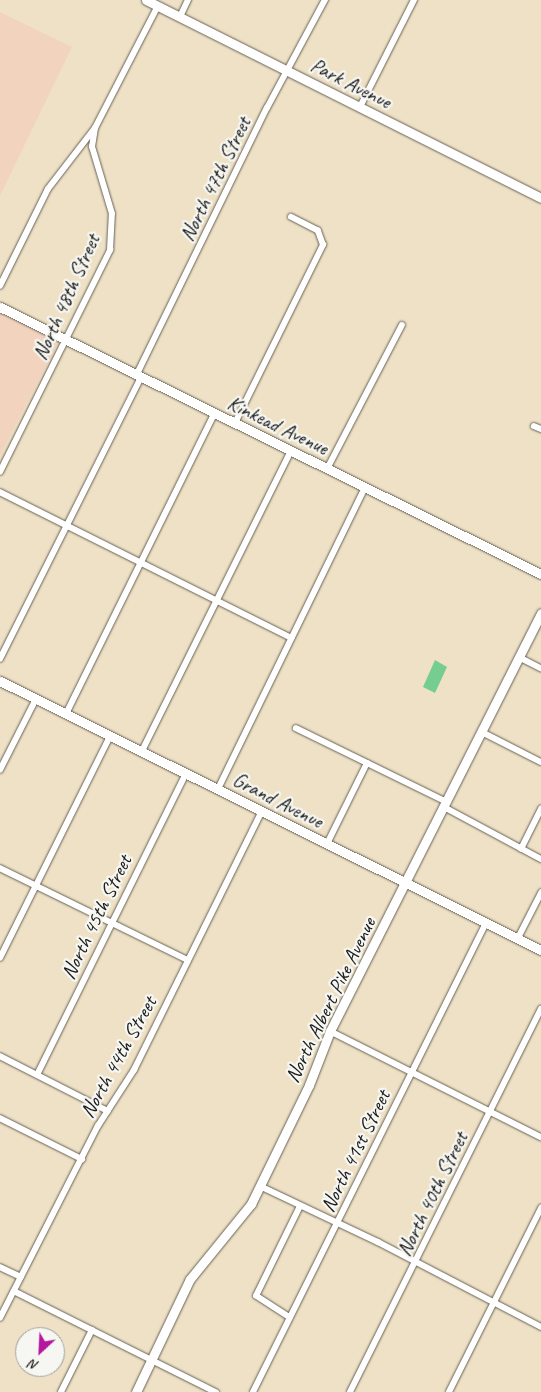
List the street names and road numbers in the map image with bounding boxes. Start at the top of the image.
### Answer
street label: Park Avenue [307,52,395,114]
street label: North 47th Street [174,113,256,245]
street label: North 48th Street [27,230,105,364]
street label: Kinkead Avenue [224,390,332,460]
street label: Grand Avenue [229,767,327,833]
street label: North 45th Street [55,851,137,983]
street label: North Albert Pike Avenue [279,913,381,1087]
street label: North 44th Street [74,992,162,1122]
street label: North 41st Street [315,1086,395,1216]
street label: North 40th Street [391,1128,473,1260]

